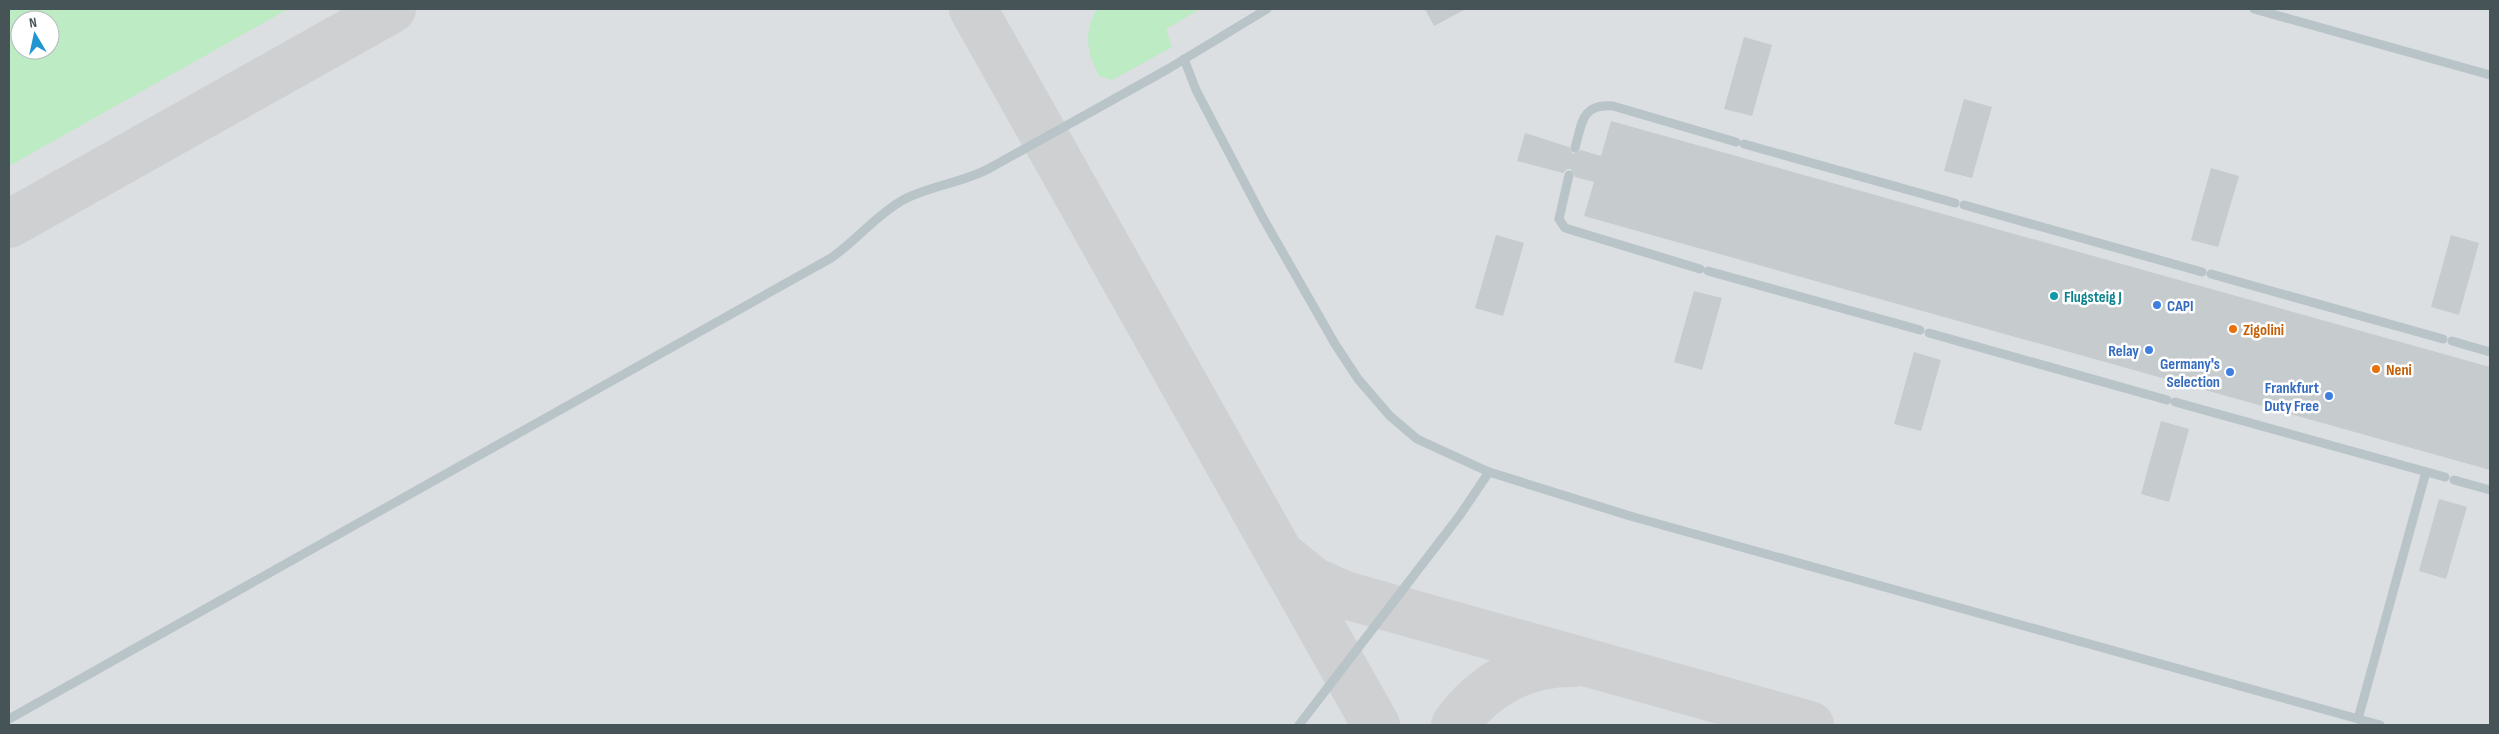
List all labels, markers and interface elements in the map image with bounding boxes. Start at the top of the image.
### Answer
north arrow [10,10,60,60]
text: N [28,14,38,32]
place label: Flugsteig J [2064,288,2122,307]
marker: Flugsteig J [2048,290,2060,302]
place label: CAPI [2167,297,2194,316]
marker: CAPI [2151,299,2163,311]
place label: Zigolini [2243,321,2284,340]
marker: Zigolini [2227,323,2239,335]
place label: Relay [2108,342,2139,361]
marker: Relay [2143,344,2155,356]
place label: Germany's Selection [2160,355,2220,392]
place label: Neni [2386,361,2412,380]
marker: Neni [2370,363,2382,375]
marker: Germany's Selection [2224,366,2236,378]
place label: Frankfurt Duty Free [2264,379,2319,416]
marker: Frankfurt Duty Free [2323,390,2335,402]

